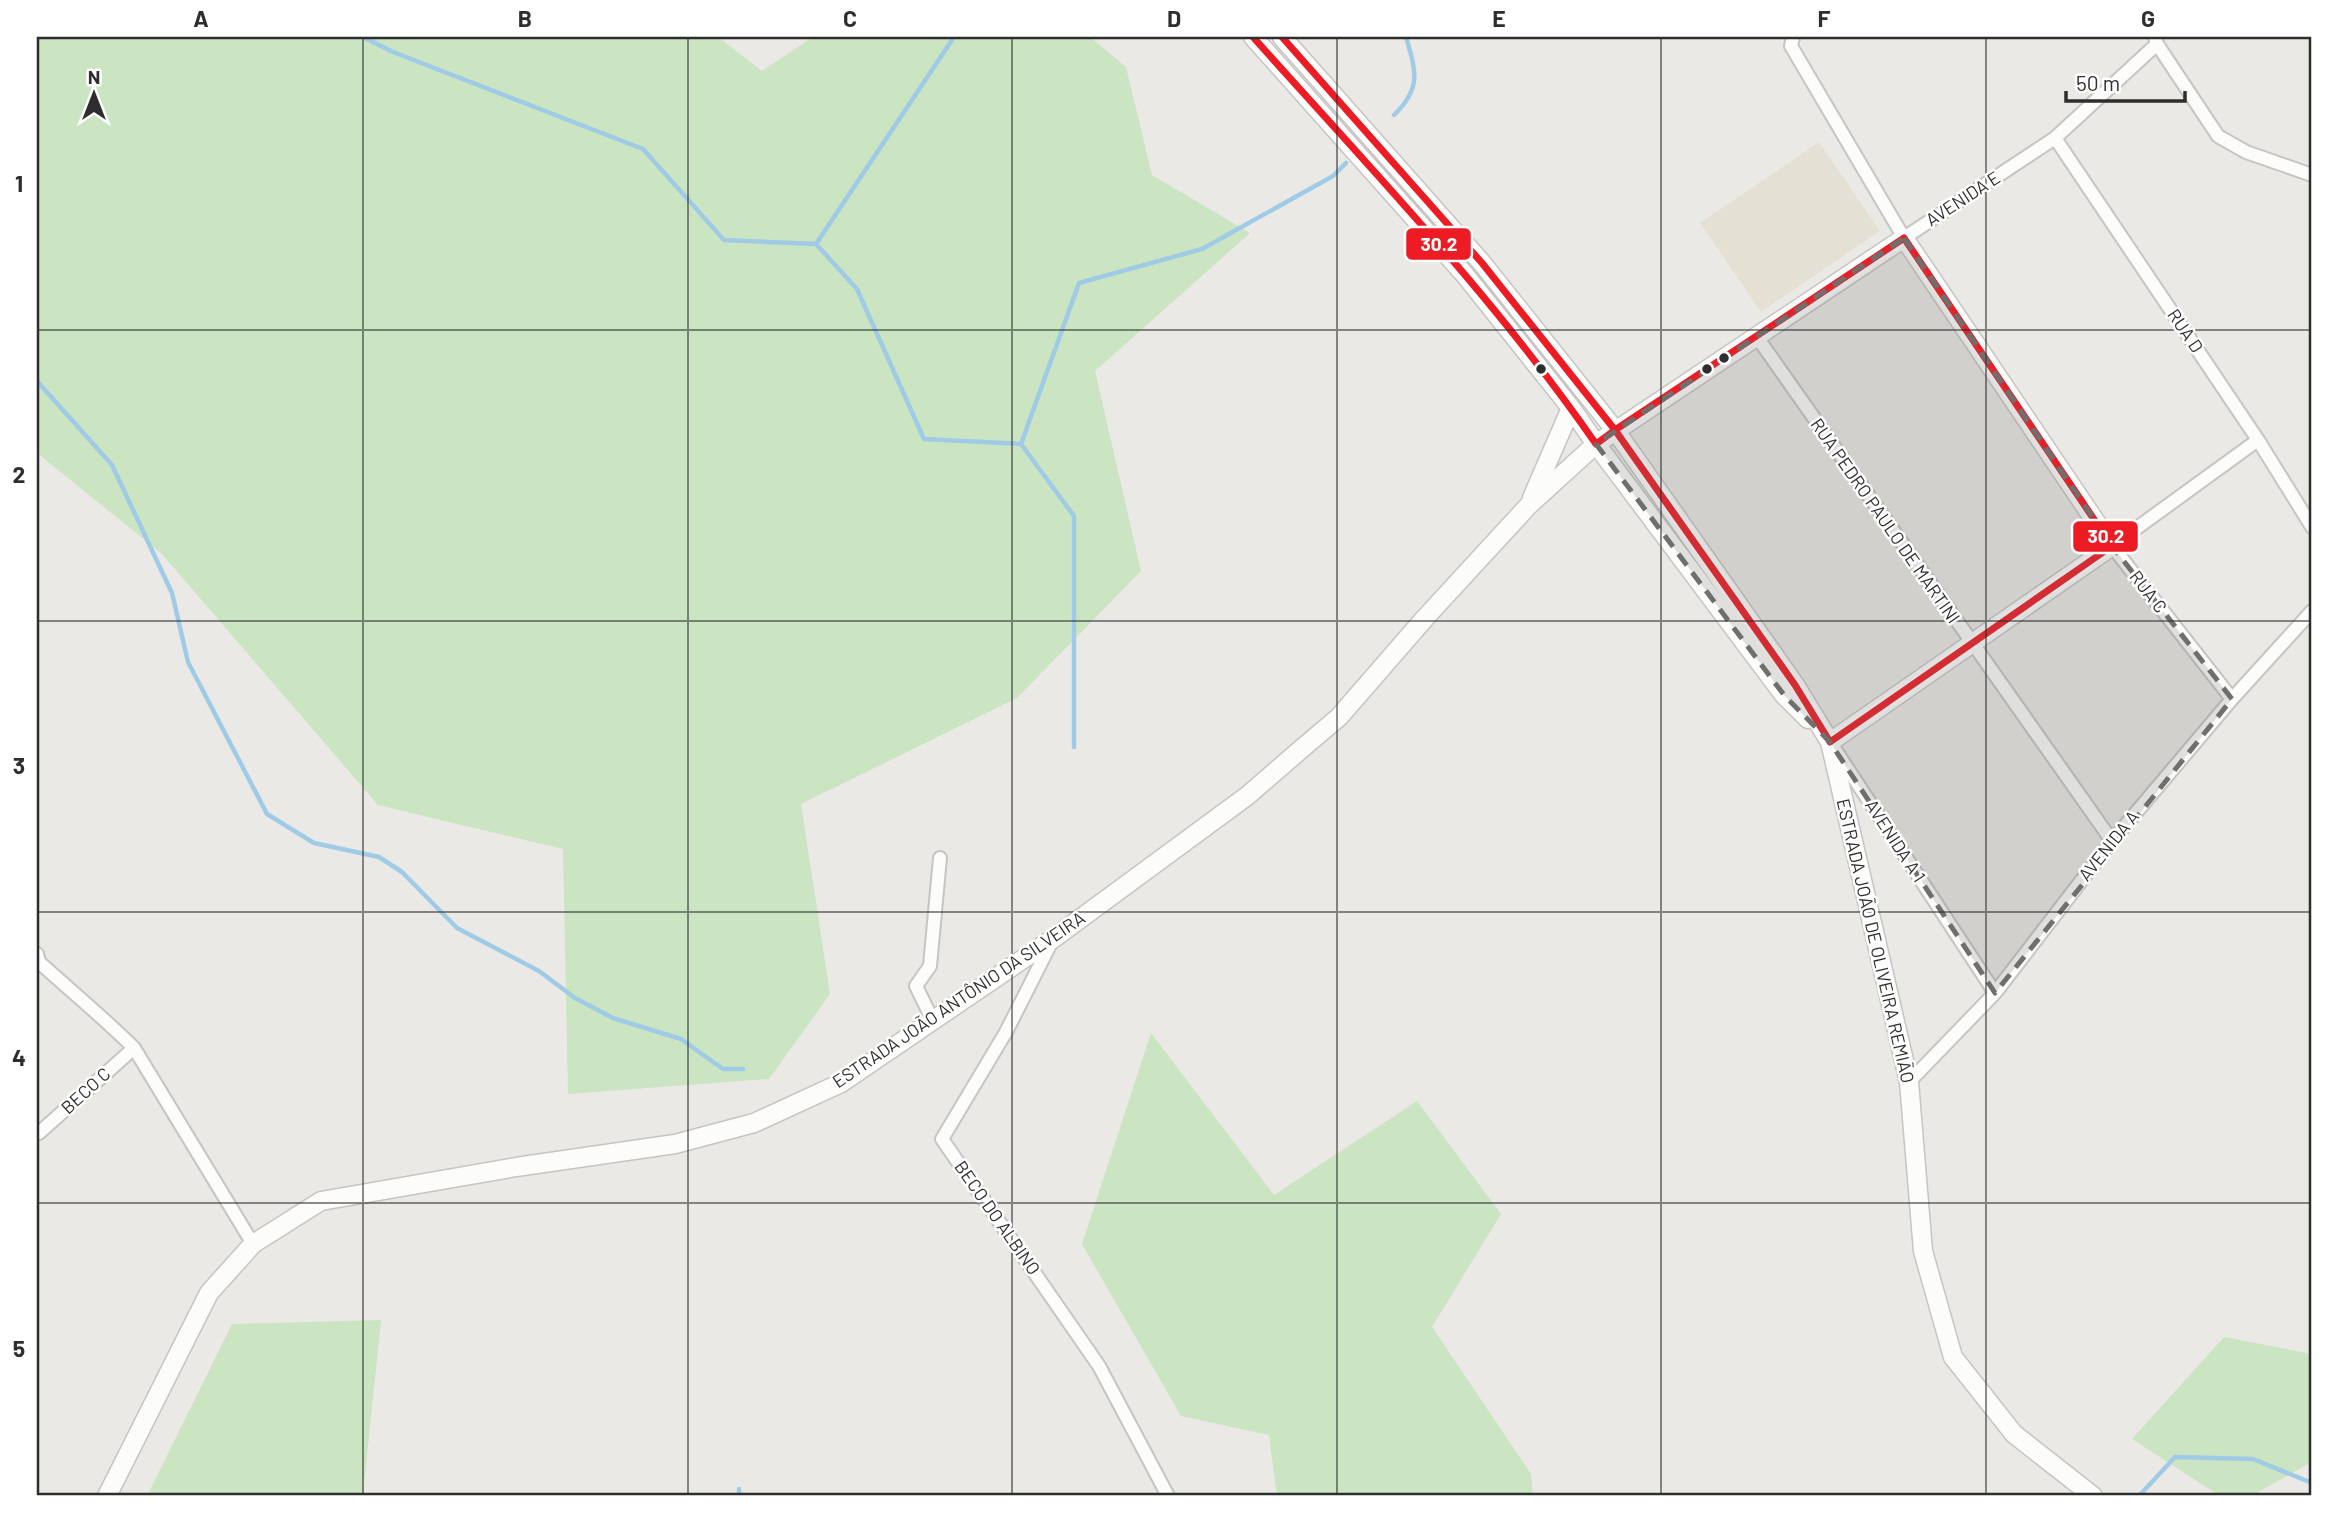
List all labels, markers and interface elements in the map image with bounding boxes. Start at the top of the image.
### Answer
text: A [193,4,209,32]
text: B [518,4,532,32]
text: C [843,4,857,32]
text: D [1167,4,1181,32]
text: E [1492,4,1506,32]
text: F [1818,4,1831,32]
text: G [2141,4,2155,32]
north arrow [60,60,130,130]
scale bar [2066,60,2184,104]
text: N [88,65,100,88]
text: 50 m [2076,70,2120,95]
street label: AVENIDA E [1921,166,2004,230]
text: 1 [15,169,23,197]
line badge: 30.2 [1405,227,1472,261]
text: 30.2 [1421,232,1457,255]
street label: RUA D [2163,304,2208,357]
unlabelled marker [1717,351,1731,365]
unlabelled marker [1534,362,1548,376]
unlabelled marker [1700,362,1714,376]
street label: RUA PEDRO PAULO DE MARTINI [1806,414,1965,627]
text: 2 [13,460,25,488]
line badge: 30.2 [2072,520,2139,553]
text: 30.2 [2088,524,2124,547]
street label: RUA C [2125,566,2172,617]
text: 3 [13,751,25,779]
street label: AVENIDA A 1 [1861,795,1931,886]
street label: ESTRADA JOÃO DE OLIVEIRA REMIÃO [1833,796,1919,1085]
street label: AVENIDA A [2073,806,2143,885]
street label: ESTRADA JOÃO ANTÔNIO DA SILVEIRA [828,906,1089,1092]
text: 4 [12,1043,26,1071]
street label: BECO C [56,1062,115,1118]
street label: BECO DO ALBINO [950,1156,1045,1279]
text: 5 [13,1334,25,1362]

